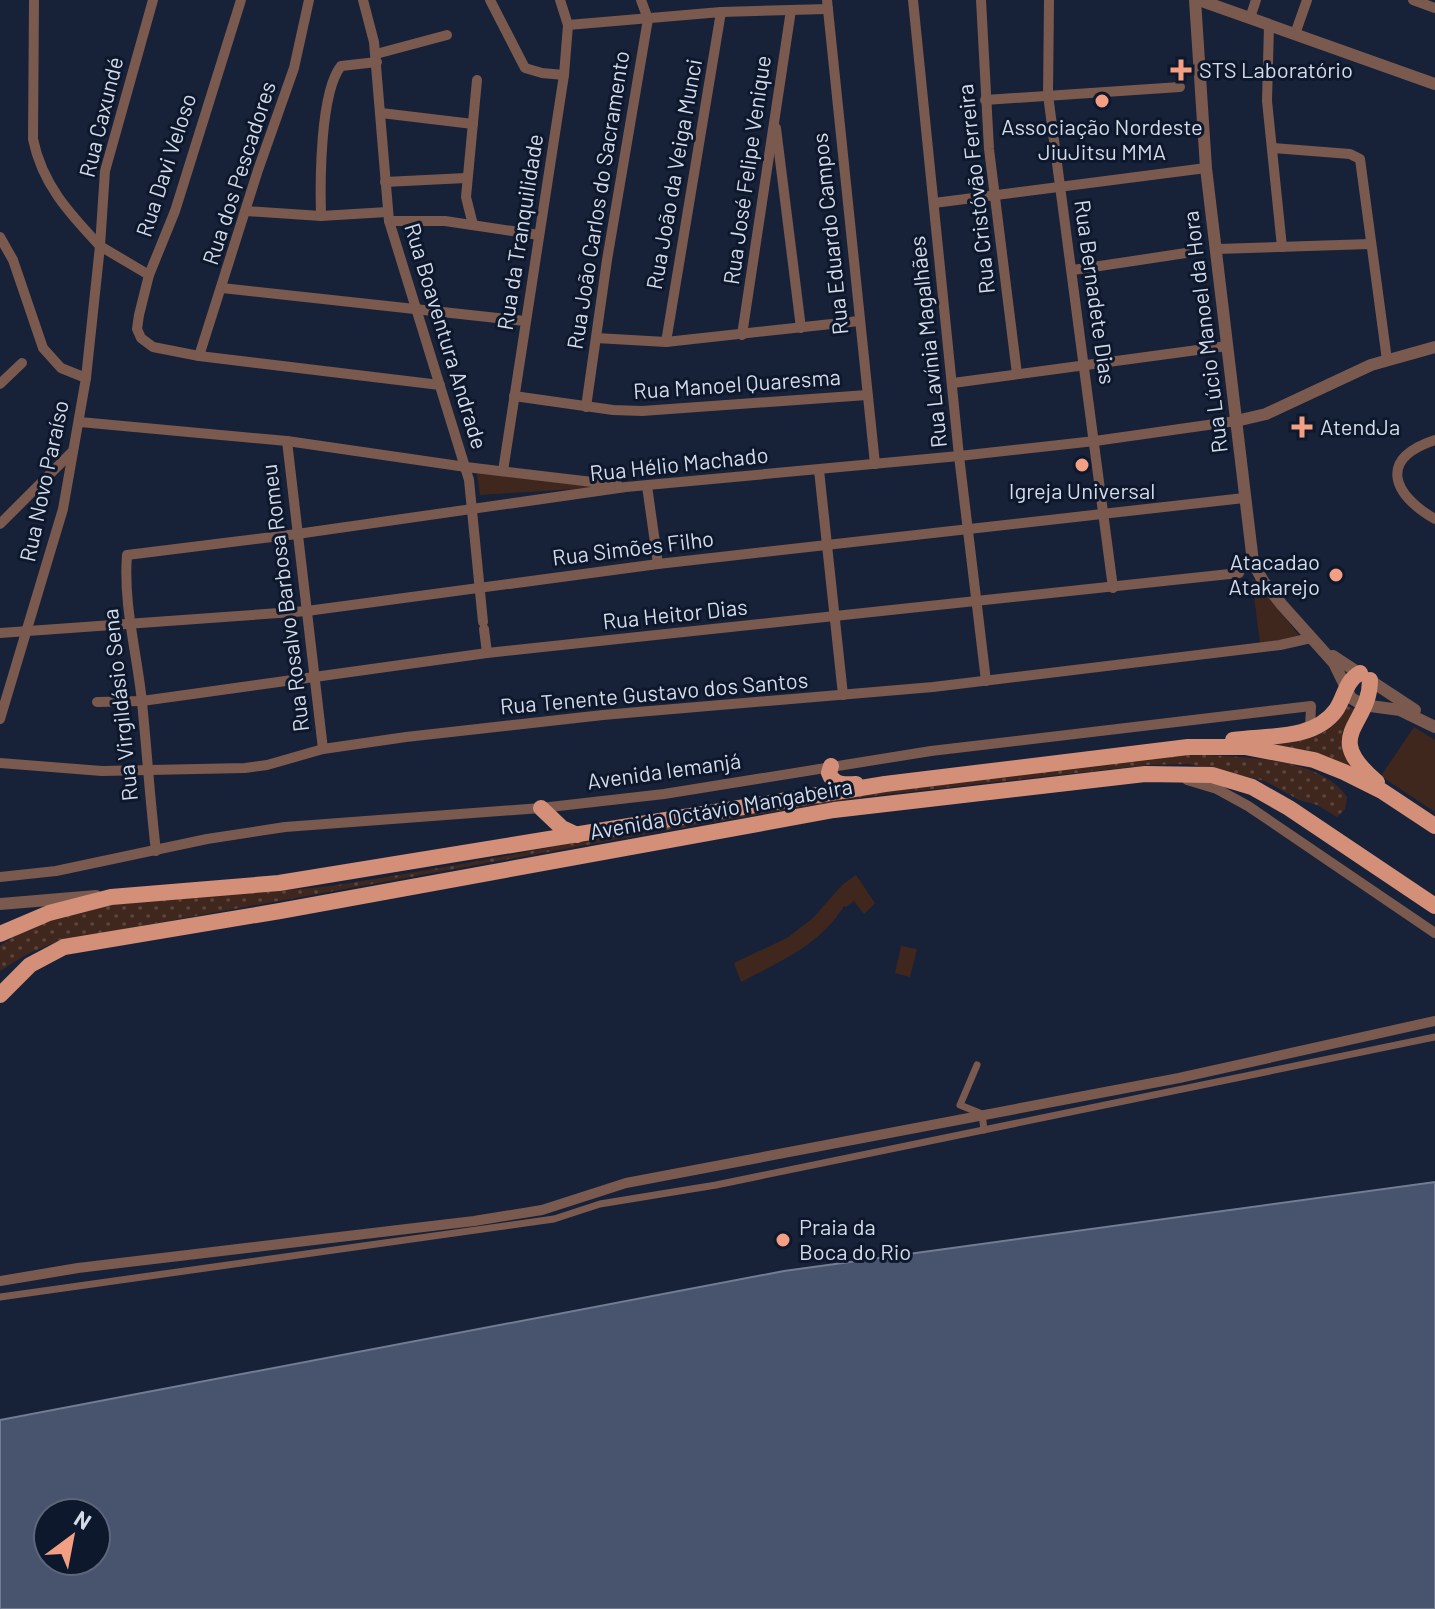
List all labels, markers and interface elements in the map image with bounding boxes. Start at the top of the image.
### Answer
street label: Rua João Carlos do Sacramento [561,49,633,351]
street label: Rua Caxundé [73,54,128,180]
street label: Rua José Felipe Venique [717,54,775,286]
place label: STS Laboratório [1199,56,1353,82]
street label: Rua João da Veiga Munci [640,57,706,291]
marker: STS Laboratório [1170,59,1192,81]
street label: Rua dos Pescadores [196,78,280,268]
street label: Rua Cristóvão Ferreira [951,83,999,295]
street label: Rua Davi Veloso [130,90,200,240]
marker: Associação Nordeste JiuJitsu MMA [1093,92,1111,110]
place label: Associação Nordeste JiuJitsu MMA [1001,113,1203,164]
street label: Rua da Tranquilidade [491,132,547,332]
street label: Rua Eduardo Campos [805,132,853,336]
street label: Rua Bernadete Dias [1070,198,1122,386]
street label: Rua Lúcio Manoel da Hora [1176,210,1232,455]
street label: Rua Boaventura Andrade [400,220,494,452]
street label: Rua Lavínia Magalhães [903,235,951,449]
street label: Rua Manoel Quaresma [632,363,842,403]
street label: Rua Novo Paraíso [13,398,73,564]
place label: AtendJa [1320,413,1400,439]
marker: AtendJa [1291,416,1313,438]
street label: Rua Hélio Machado [588,441,770,485]
marker: Igreja Universal [1073,456,1091,474]
street label: Rua Rosalvo Barbosa Romeu [255,463,313,733]
place label: Igreja Universal [1009,477,1155,503]
street label: Rua Simões Filho [551,524,715,570]
place label: Atacadao Atakarejo [1229,548,1320,599]
marker: Atacadao Atakarejo [1327,566,1345,584]
street label: Rua Heitor Dias [601,592,749,634]
street label: Rua Virgildásio Sena [96,608,142,803]
street label: Rua Tenente Gustavo dos Santos [499,666,809,718]
street label: Avenida Iemanjá [585,746,742,794]
street label: Avenida Octávio Mangabeira [587,772,854,844]
place label: Praia da Boca do Rio [799,1213,911,1264]
marker: Praia da Boca do Rio [774,1231,792,1249]
north arrow [32,1497,112,1577]
text: N [70,1504,96,1534]

